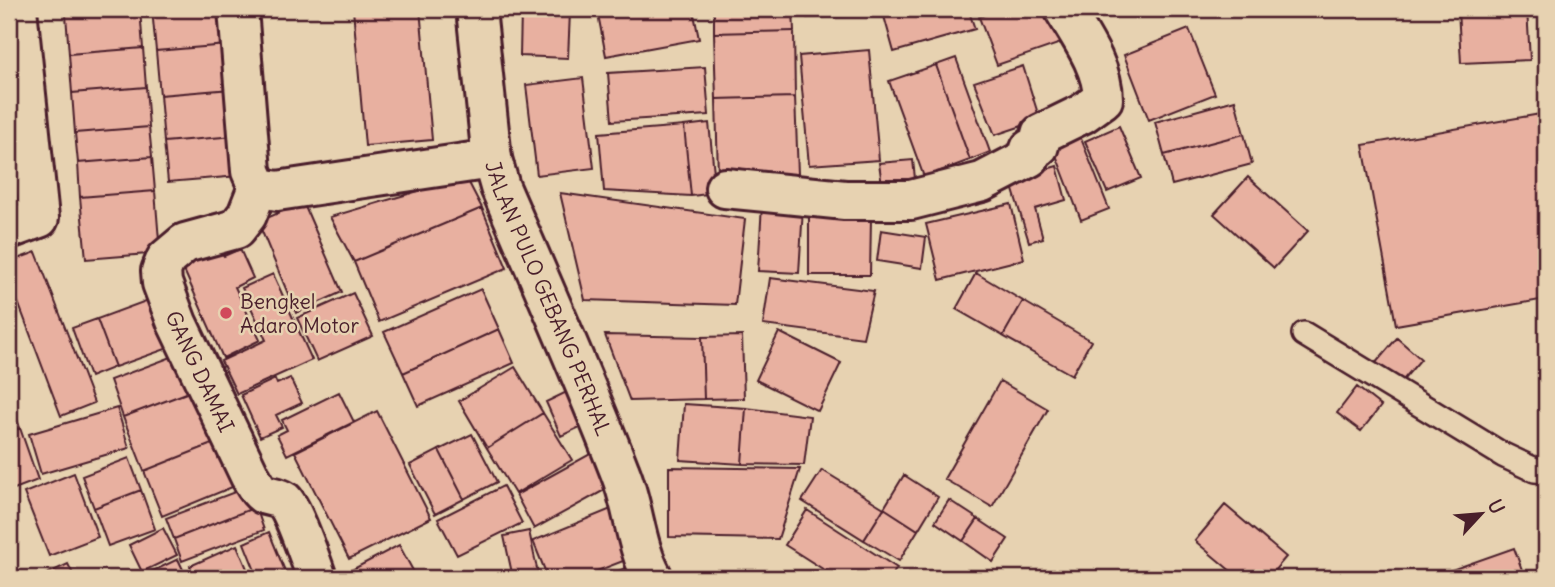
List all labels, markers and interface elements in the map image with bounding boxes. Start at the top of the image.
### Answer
street label: JALAN PULO GEBANG PERHAL [480,158,618,439]
place label: Bengkel Adaro Motor [240,288,359,339]
marker: Bengkel Adaro Motor [218,305,234,321]
street label: GANG DAMAI [160,307,241,437]
north arrow [1446,478,1516,548]
text: U [1483,495,1510,518]

